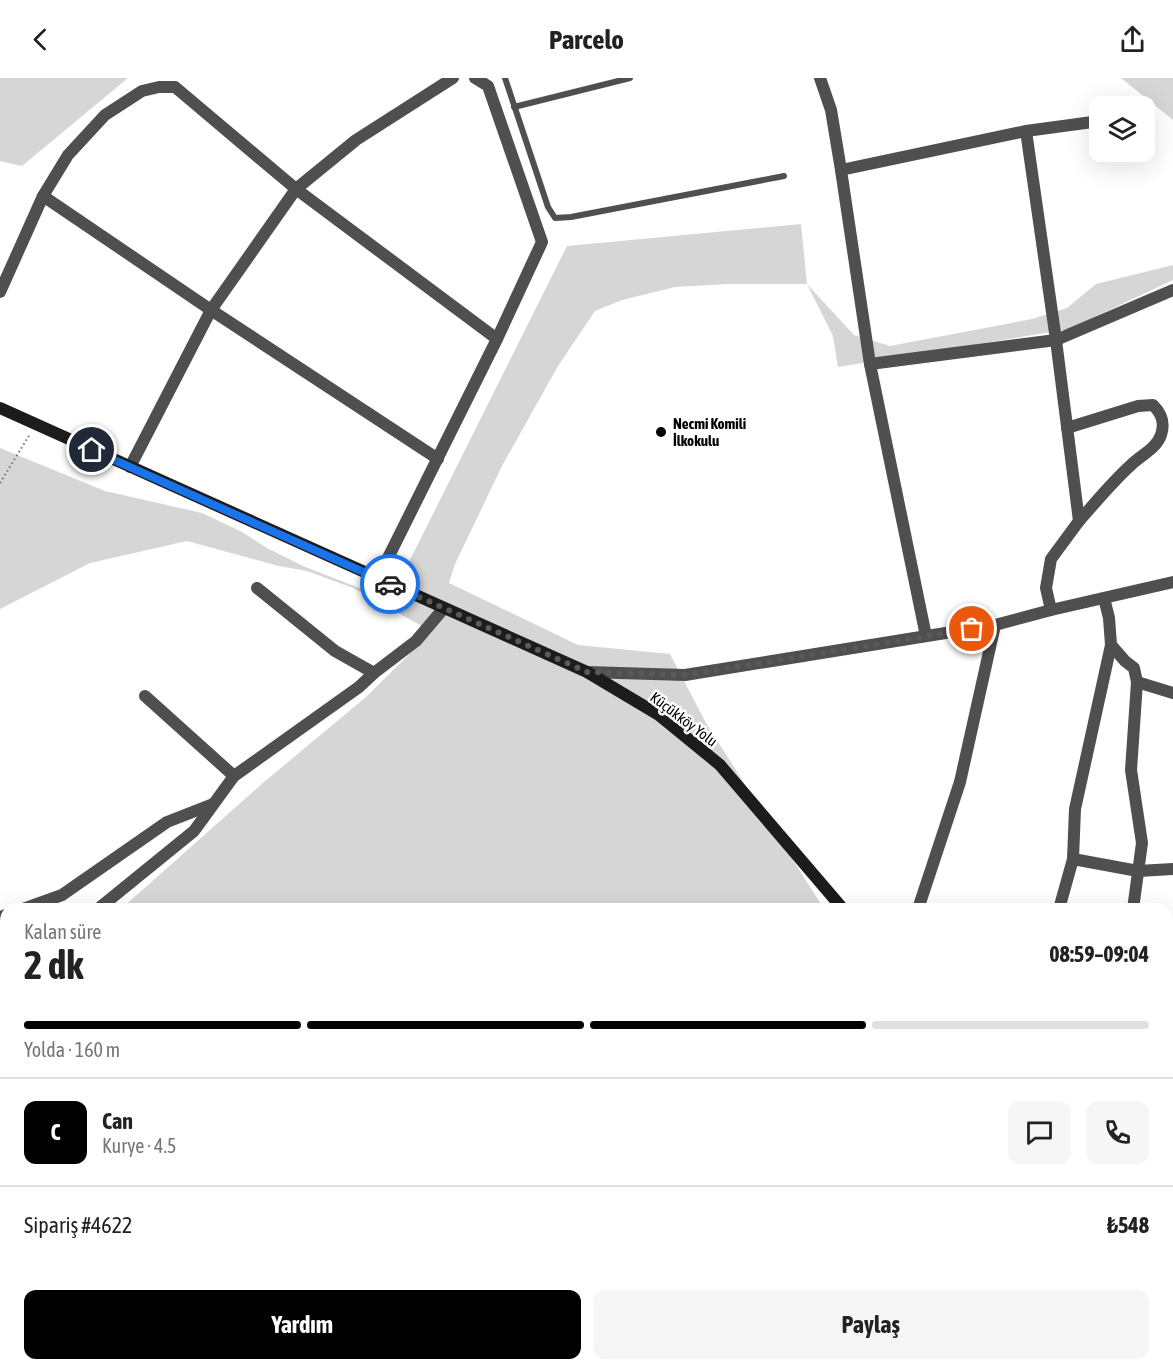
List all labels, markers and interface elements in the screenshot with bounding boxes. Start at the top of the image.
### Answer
icon: back [24,23,57,56]
icon: share [1116,23,1149,56]
text: Parcelo [549,24,624,55]
map controls [1089,96,1155,162]
button: layers [1089,96,1155,162]
place label: Necmi Komili İlkokulu [673,415,746,449]
pin [66,424,117,475]
marker: Necmi Komili İlkokulu [654,425,668,439]
icon: home [75,433,108,466]
courier [360,554,420,614]
icon: car [374,568,407,601]
pin [946,603,997,654]
icon: bag [955,612,988,645]
street label: Küçükköy Yolu [647,688,721,750]
text: Kalan süre [24,920,101,943]
text: 08:59–09:04 [1049,941,1149,967]
text: 2 dk [24,943,83,987]
text: Yolda · 160 m [24,1038,120,1061]
button: chat [1008,1101,1071,1164]
button: phone [1086,1101,1149,1164]
text: Can [102,1108,133,1134]
text: C [51,1119,60,1145]
text: Kurye · 4.5 [102,1134,176,1157]
text: Sipariş #4622 [24,1212,132,1238]
text: ₺548 [1107,1212,1149,1238]
button: Yardım [24,1290,581,1359]
button: Paylaş [593,1290,1149,1359]

